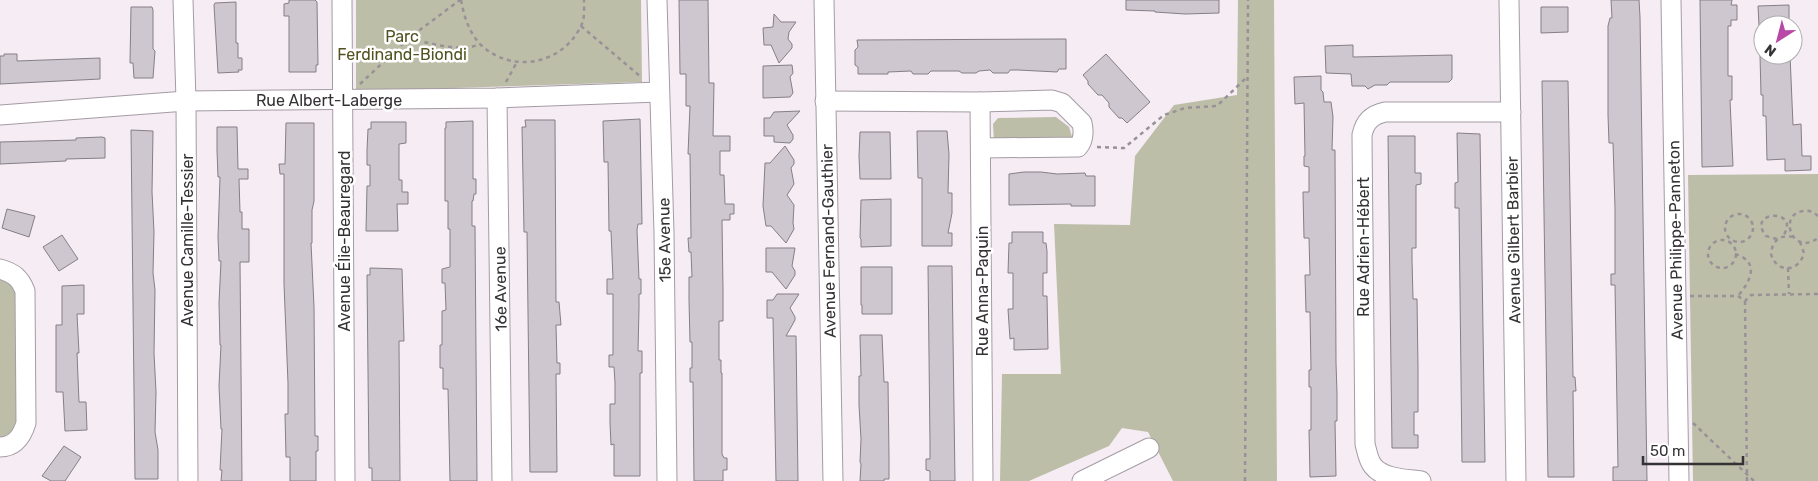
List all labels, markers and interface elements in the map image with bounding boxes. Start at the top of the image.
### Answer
north arrow [1753,15,1803,65]
park label: Parc Ferdinand-Biondi [337,27,467,64]
text: N [1762,40,1780,60]
street label: Rue Albert-Laberge [256,91,402,110]
street label: Avenue Philippe-Panneton [1664,140,1687,340]
street label: Avenue Fernand-Gauthier [817,144,840,338]
street label: Avenue Élie-Beauregard [335,151,354,331]
street label: Avenue Camille-Tessier [178,154,197,326]
street label: Avenue Gilbert Barbier [1503,156,1524,324]
street label: Rue Adrien-Hébert [1354,177,1373,317]
street label: 15e Avenue [654,197,675,283]
street label: Rue Anna-Paquin [973,226,992,356]
street label: 16e Avenue [490,246,511,332]
scale bar [1643,434,1743,466]
text: 50 m [1650,442,1685,460]

